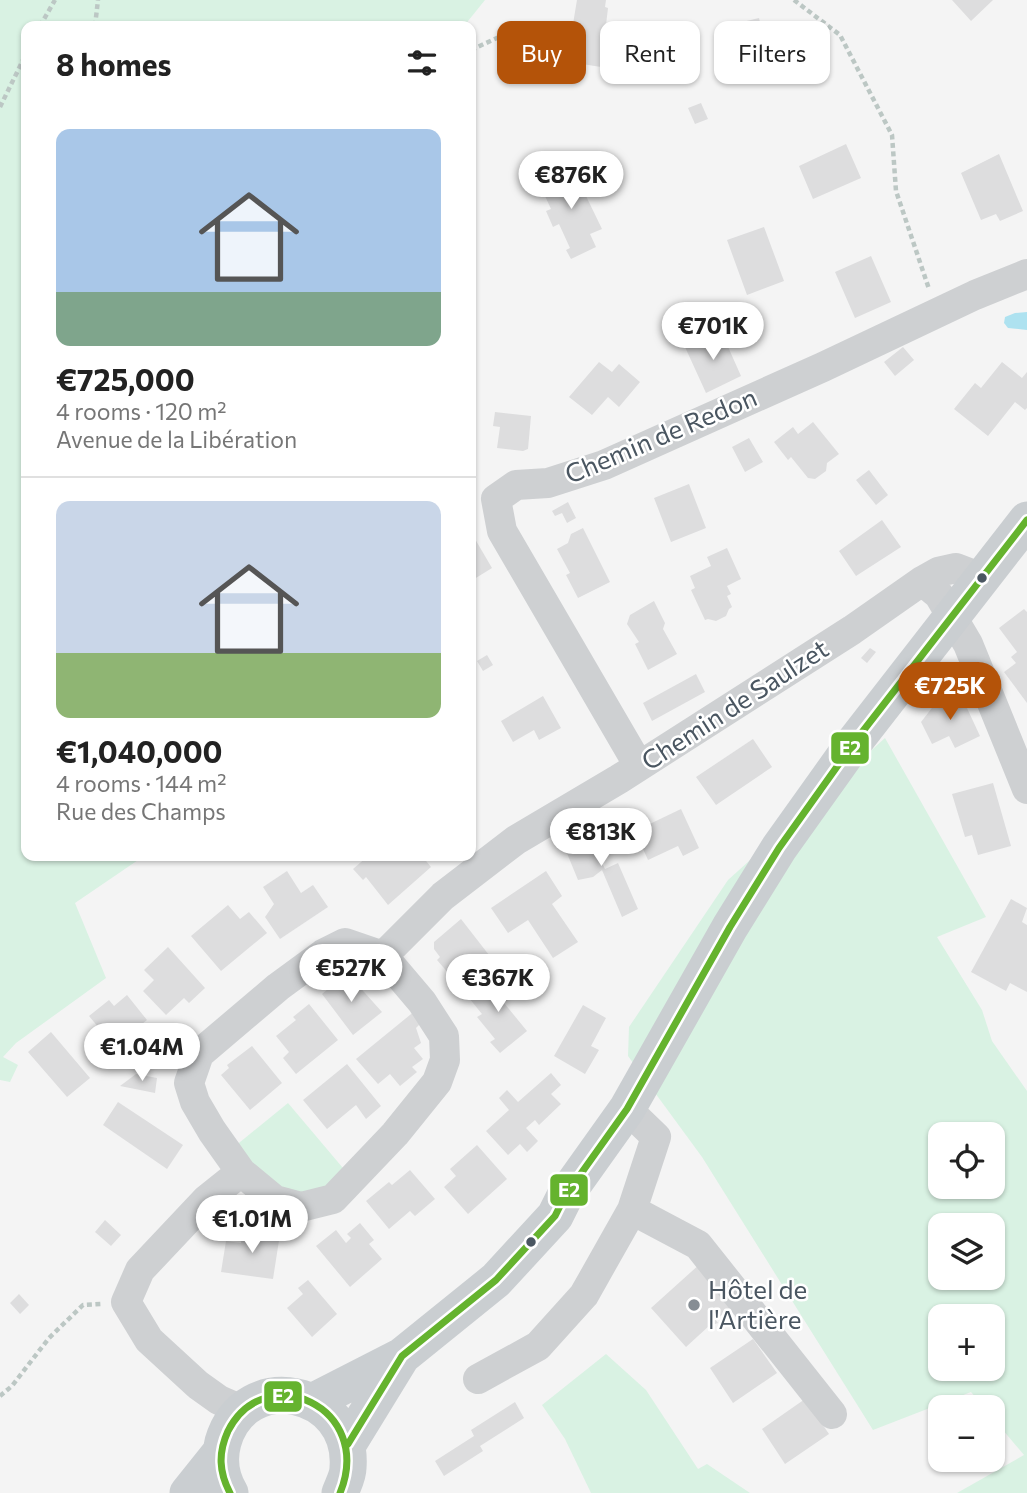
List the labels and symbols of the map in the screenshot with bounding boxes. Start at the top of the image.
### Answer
pin: €876K [522,152,620,211]
pin: €701K [664,302,762,362]
street label: Chemin de Redon [560,380,761,489]
unlabelled marker [975,571,989,585]
street label: Chemin de Saulzet [635,632,833,776]
pin: €725K [901,662,999,722]
line badge: E2 [830,731,870,765]
text: E2 [839,736,861,759]
pin: €813K [552,808,650,868]
pin: €527K [302,944,400,1004]
pin: €367K [449,954,547,1014]
pin: €1.04M [85,1024,199,1083]
line badge: E2 [549,1173,589,1207]
text: E2 [558,1178,580,1201]
pin: €1.01M [195,1196,309,1255]
unlabelled marker [524,1235,538,1249]
place label: Hôtel de l'Artière [708,1273,807,1334]
marker: Hôtel de l'Artière [686,1297,702,1313]
line badge: E2 [263,1380,303,1413]
text: E2 [272,1384,294,1407]

